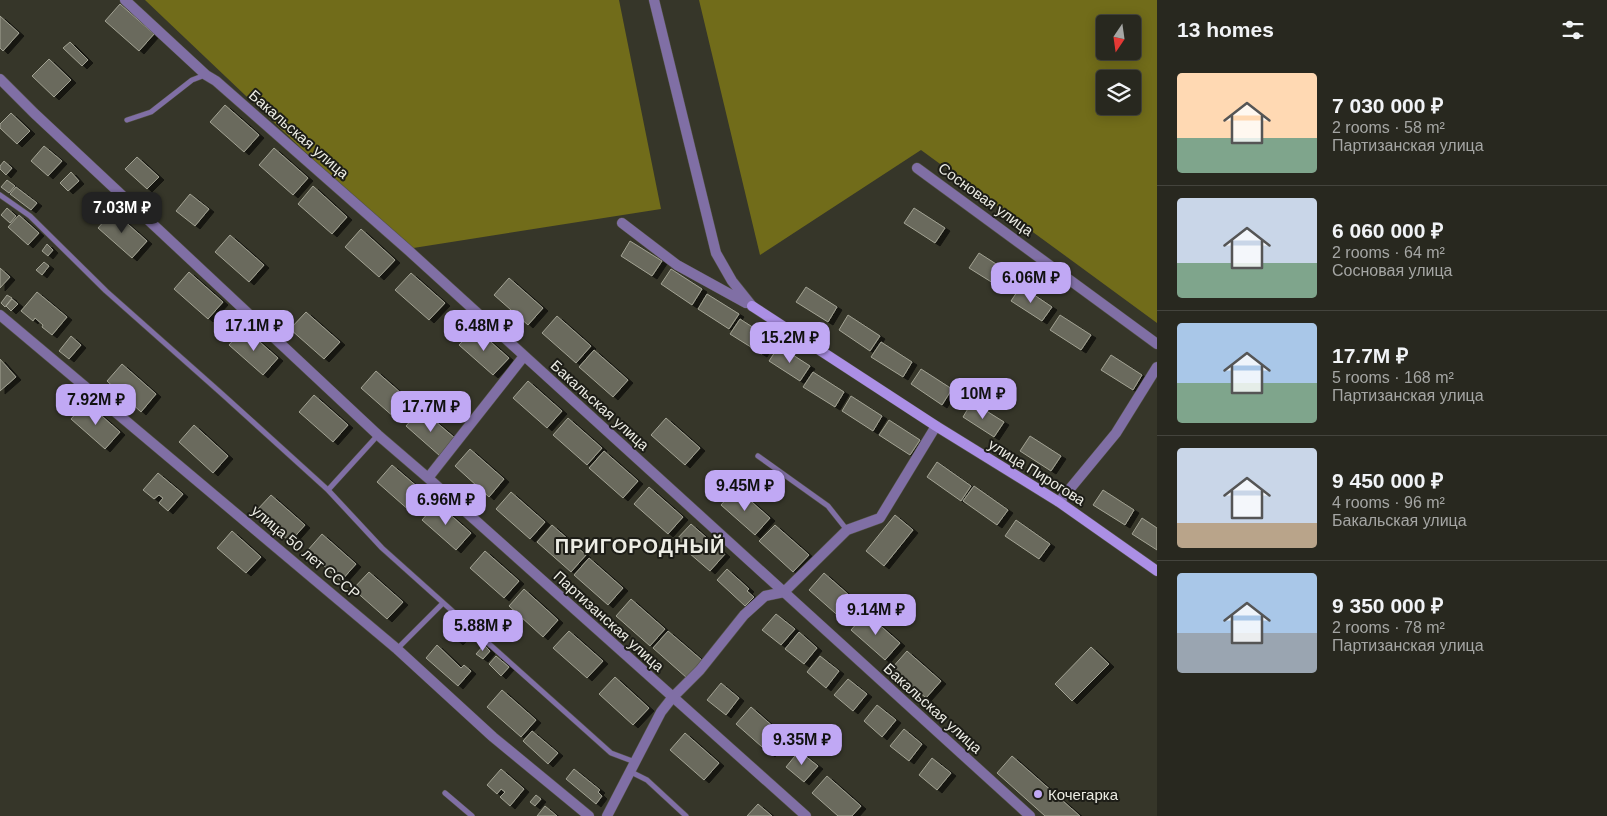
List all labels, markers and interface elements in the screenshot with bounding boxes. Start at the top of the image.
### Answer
north arrow [1096,15,1141,60]
map controls [1096,15,1141,115]
icon: filters [1559,16,1587,44]
text: 13 homes [1177,18,1274,41]
button: layers [1096,70,1141,115]
street label: Бакальская улица [246,86,353,182]
icon: home [1217,93,1277,153]
text: 7 030 000 ₽ [1332,94,1443,117]
text: 2 rooms · 58 m² [1332,119,1445,136]
text: Партизанская улица [1332,137,1484,154]
street label: Сосновая улица [935,159,1037,239]
pin: 7.03M ₽ [76,192,168,234]
text: 7.03M ₽ [93,199,151,216]
icon: home [1217,218,1277,278]
text: 6 060 000 ₽ [1332,219,1443,242]
text: 2 rooms · 64 m² [1332,244,1445,261]
pin: 6.06M ₽ [985,262,1077,304]
text: Сосновая улица [1332,262,1453,279]
text: 6.06M ₽ [1002,269,1060,286]
pin: 17.1M ₽ [208,310,300,352]
pin: 6.48M ₽ [438,310,530,352]
text: 17.1M ₽ [225,317,283,334]
text: 6.48M ₽ [455,317,513,334]
pin: 15.2M ₽ [744,322,836,364]
text: 15.2M ₽ [761,329,819,346]
icon: home [1217,343,1277,403]
text: 17.7M ₽ [1332,344,1408,367]
street label: Бакальская улица [547,356,653,454]
text: 5 rooms · 168 m² [1332,369,1454,386]
pin: 10M ₽ [948,378,1018,420]
pin: 7.92M ₽ [50,384,142,426]
text: 10M ₽ [961,385,1005,402]
text: Партизанская улица [1332,387,1484,404]
pin: 17.7M ₽ [385,390,477,433]
text: 7.92M ₽ [67,391,125,408]
text: 17.7M ₽ [402,398,460,415]
street label: улица Пирогова [985,435,1089,509]
icon: home [1217,468,1277,528]
text: 9 450 000 ₽ [1332,469,1443,492]
pin: 9.45M ₽ [699,470,791,512]
text: 9.45M ₽ [716,477,774,494]
pin: 6.96M ₽ [400,484,492,526]
text: 6.96M ₽ [417,491,475,508]
text: 4 rooms · 96 m² [1332,494,1445,511]
street label: улица 50 лет СССР [248,502,364,602]
text: Бакальская улица [1332,512,1467,529]
district label: ПРИГОРОДНЫЙ [555,534,725,557]
street label: Партизанская улица [550,567,668,675]
icon: home [1217,593,1277,653]
pin: 9.14M ₽ [830,594,922,636]
text: 9 350 000 ₽ [1332,594,1443,617]
text: 9.14M ₽ [847,601,905,618]
pin: 5.88M ₽ [437,610,529,652]
text: 5.88M ₽ [454,617,512,634]
text: 2 rooms · 78 m² [1332,619,1445,636]
text: Партизанская улица [1332,637,1484,654]
street label: Бакальская улица [880,659,986,757]
pin: 9.35M ₽ [756,724,848,766]
text: 9.35M ₽ [773,731,831,748]
place label: Кочегарка [1048,786,1119,803]
marker: Кочегарка [1032,788,1044,800]

